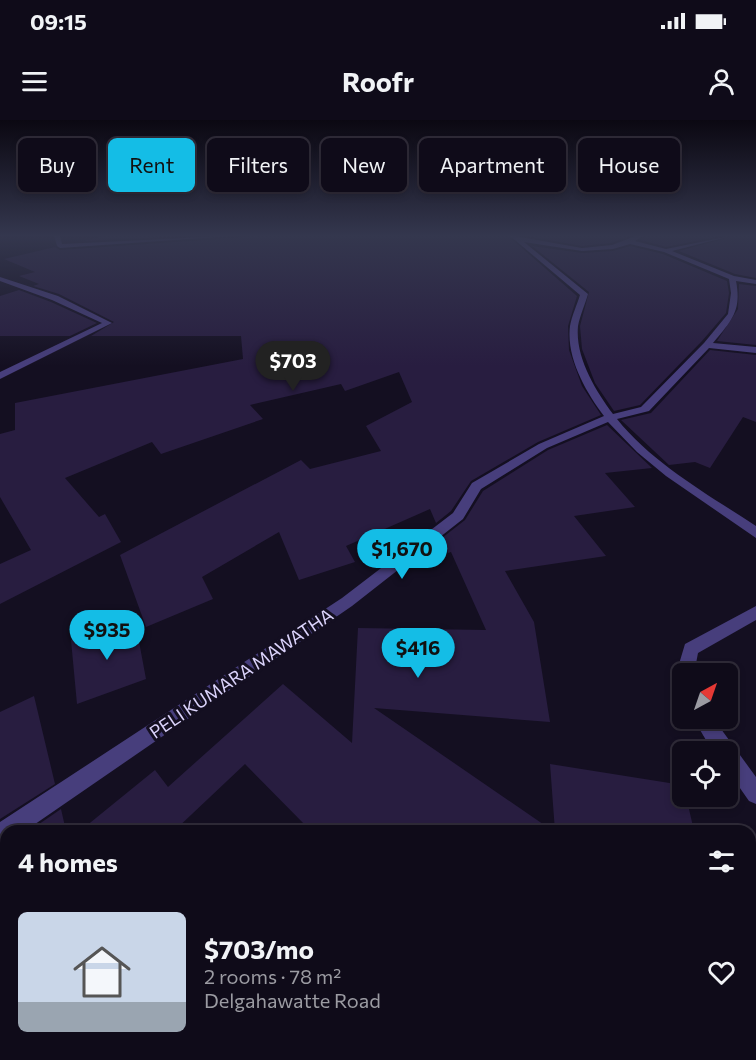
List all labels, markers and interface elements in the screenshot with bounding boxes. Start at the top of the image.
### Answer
text: 09:15 [30,8,87,35]
icon: menu [18,65,51,98]
text: Roofr [342,65,414,98]
icon: person [705,65,738,98]
chip: Buy [18,138,96,192]
chip: Rent [108,138,195,192]
chip: Filters [207,138,309,192]
chip: New [321,138,407,192]
chip: Apartment [419,138,566,192]
chip: House [578,138,680,192]
pin: $703 [257,341,329,392]
text: $703 [269,348,317,372]
pin: $1,670 [353,529,451,580]
text: $1,670 [371,536,433,560]
street label: PELI KUMARA MAWATHA [145,603,337,743]
pin: $935 [71,610,143,661]
text: $935 [83,617,131,641]
pin: $416 [382,628,454,679]
text: $416 [396,635,440,659]
north arrow [672,663,738,729]
map controls [672,663,738,807]
button: locate [672,741,738,807]
icon: filters [705,845,738,878]
text: 4 homes [18,846,118,877]
text: $703/mo [204,933,314,964]
icon: home [66,936,138,1008]
icon: heart [705,956,738,989]
text: 2 rooms · 78 m² [204,964,341,988]
text: Delgahawatte Road [204,988,381,1012]

